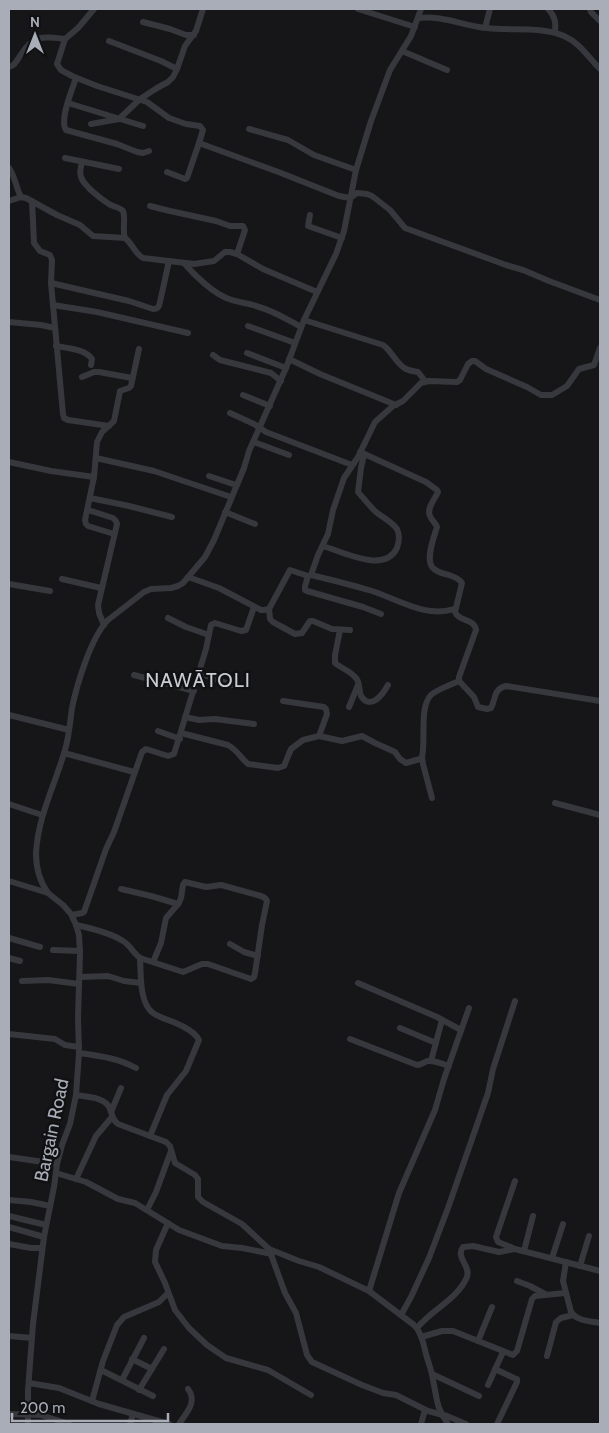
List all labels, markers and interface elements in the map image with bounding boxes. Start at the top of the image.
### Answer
north arrow [10,10,60,60]
text: N [30,13,40,31]
district label: NAWĀTOLI [145,668,251,692]
street label: Bargain Road [29,1076,74,1184]
scale bar [12,1390,169,1422]
text: 200 m [20,1399,65,1417]

